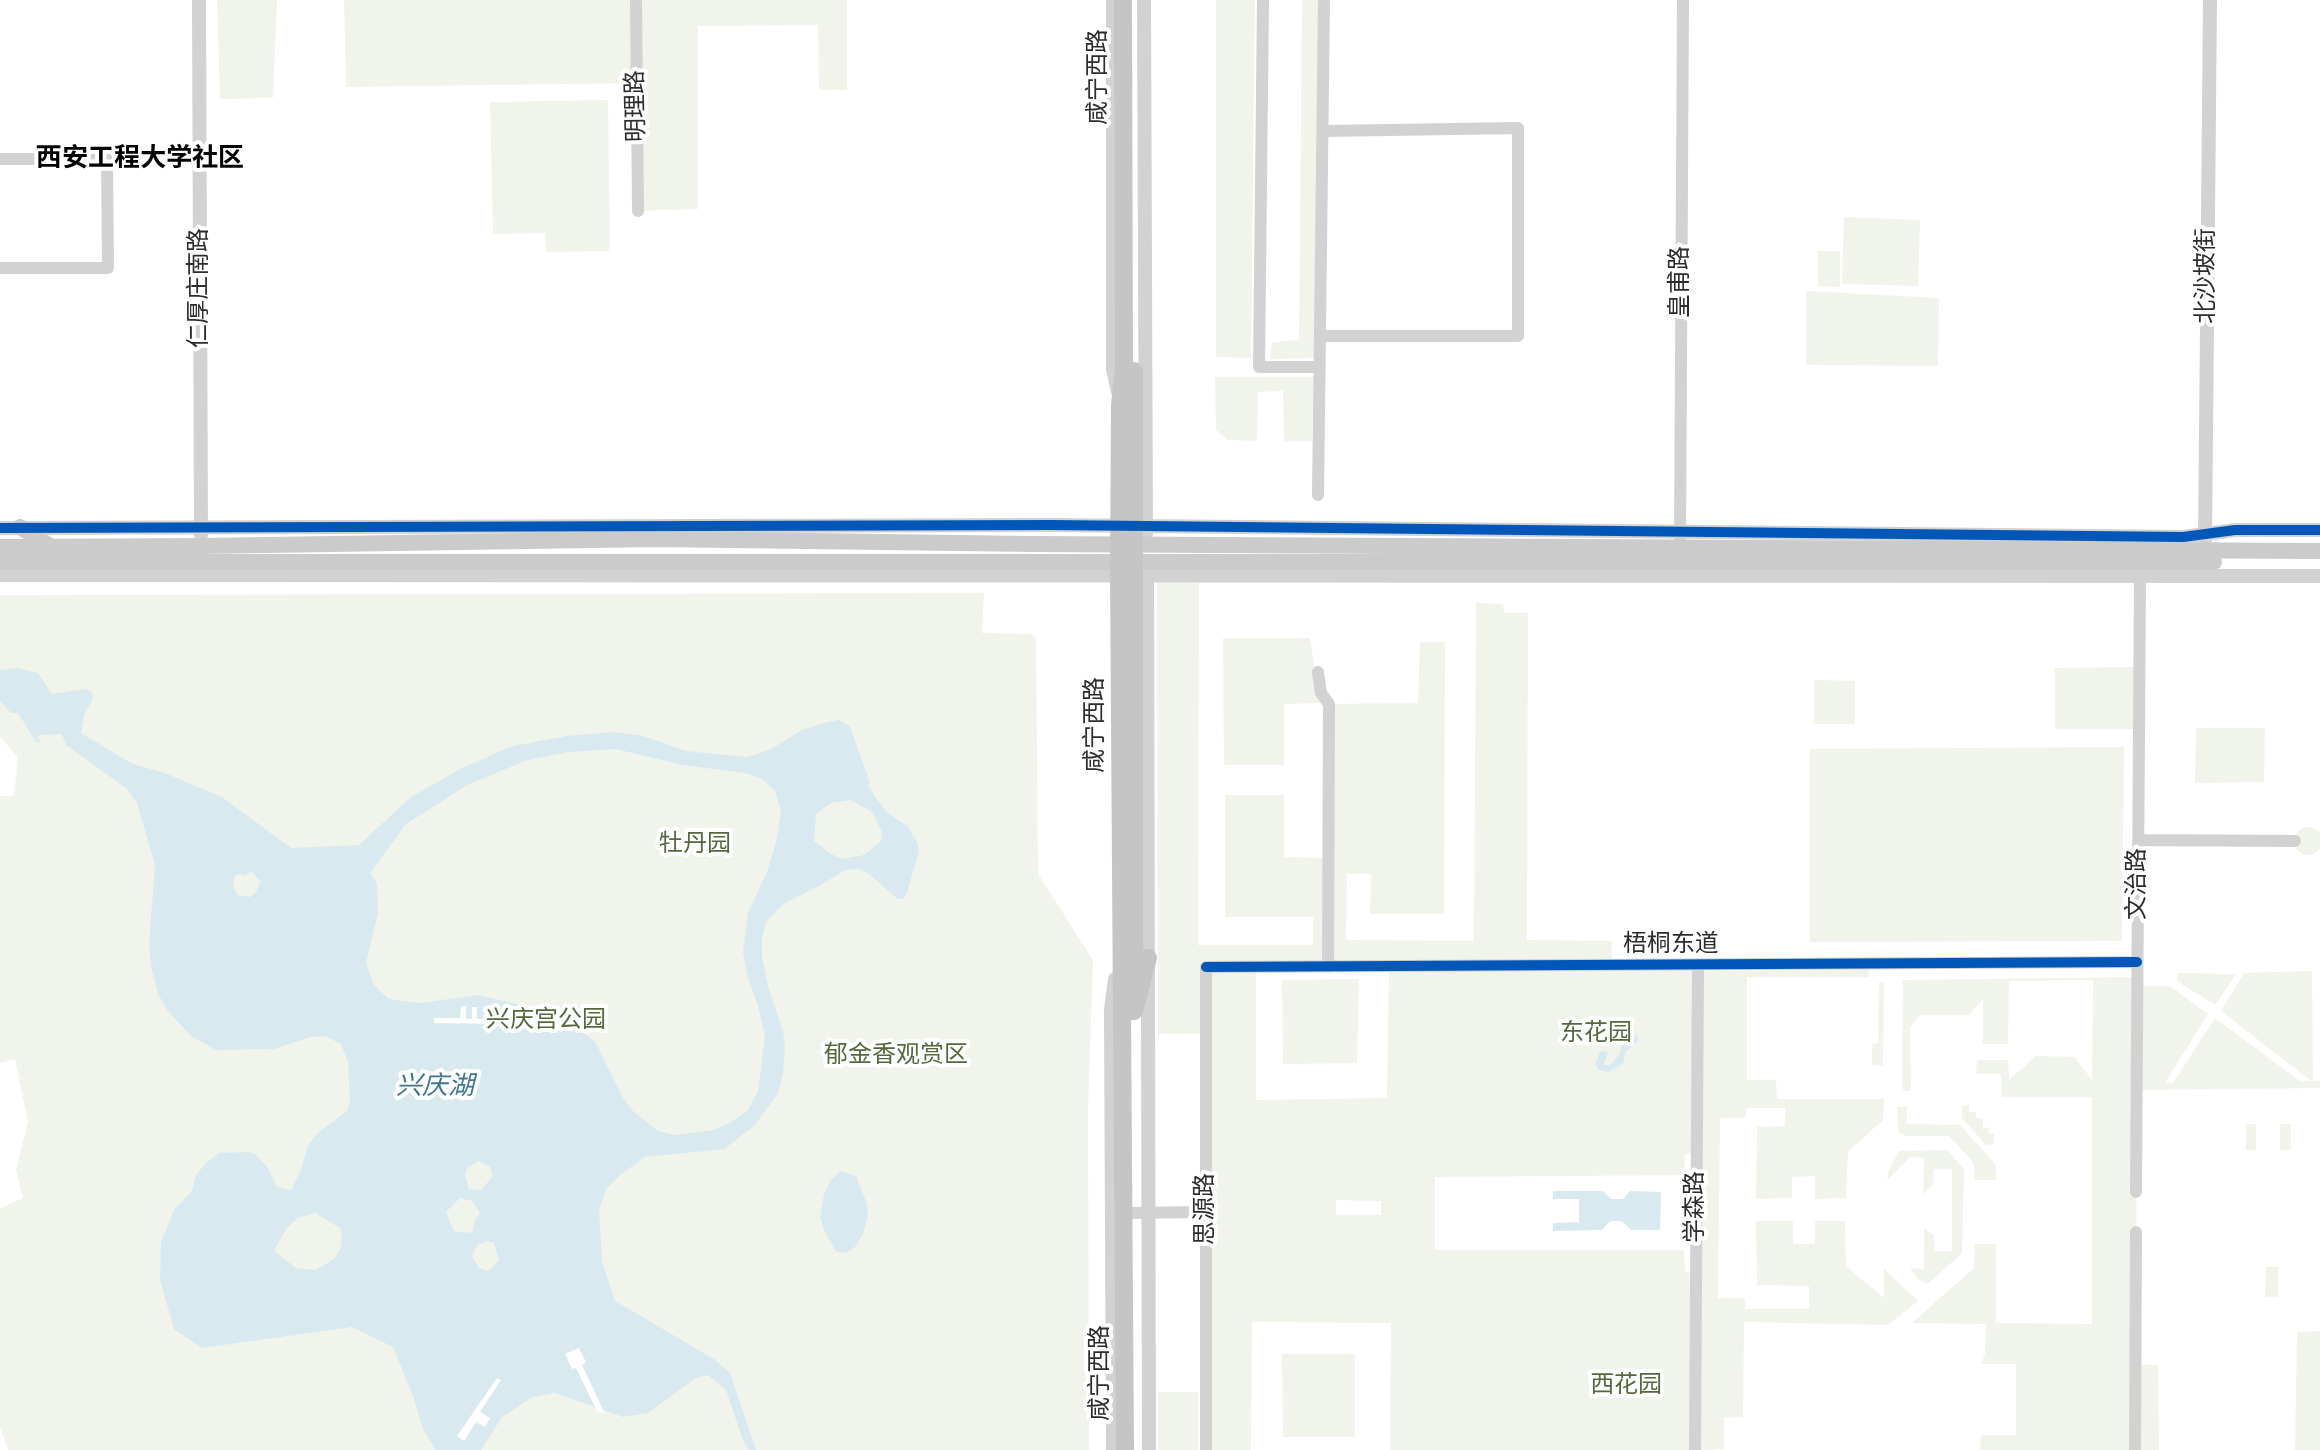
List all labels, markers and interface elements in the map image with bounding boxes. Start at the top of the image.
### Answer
street label: 咸宁西路 [1085,29,1113,125]
street label: 明理路 [622,70,652,142]
district label: 西安工程大学社区 [36,143,244,175]
street label: 仁厚庄南路 [186,228,214,348]
street label: 北沙坡街 [2193,228,2221,324]
street label: 皇甫路 [1667,246,1695,318]
street label: 咸宁西路 [1082,677,1110,773]
park label: 牡丹园 [659,831,731,859]
street label: 文治路 [2124,848,2152,920]
street label: 梧桐东道 [1623,931,1719,959]
park label: 兴庆宫公园 [486,1007,606,1035]
park label: 东花园 [1560,1020,1632,1048]
park label: 郁金香观赏区 [824,1042,968,1070]
water label: 兴庆湖 [396,1071,474,1103]
street label: 学森路 [1682,1171,1710,1243]
street label: 思源路 [1192,1173,1220,1245]
street label: 咸宁西路 [1087,1325,1115,1421]
park label: 西花园 [1590,1372,1662,1400]

